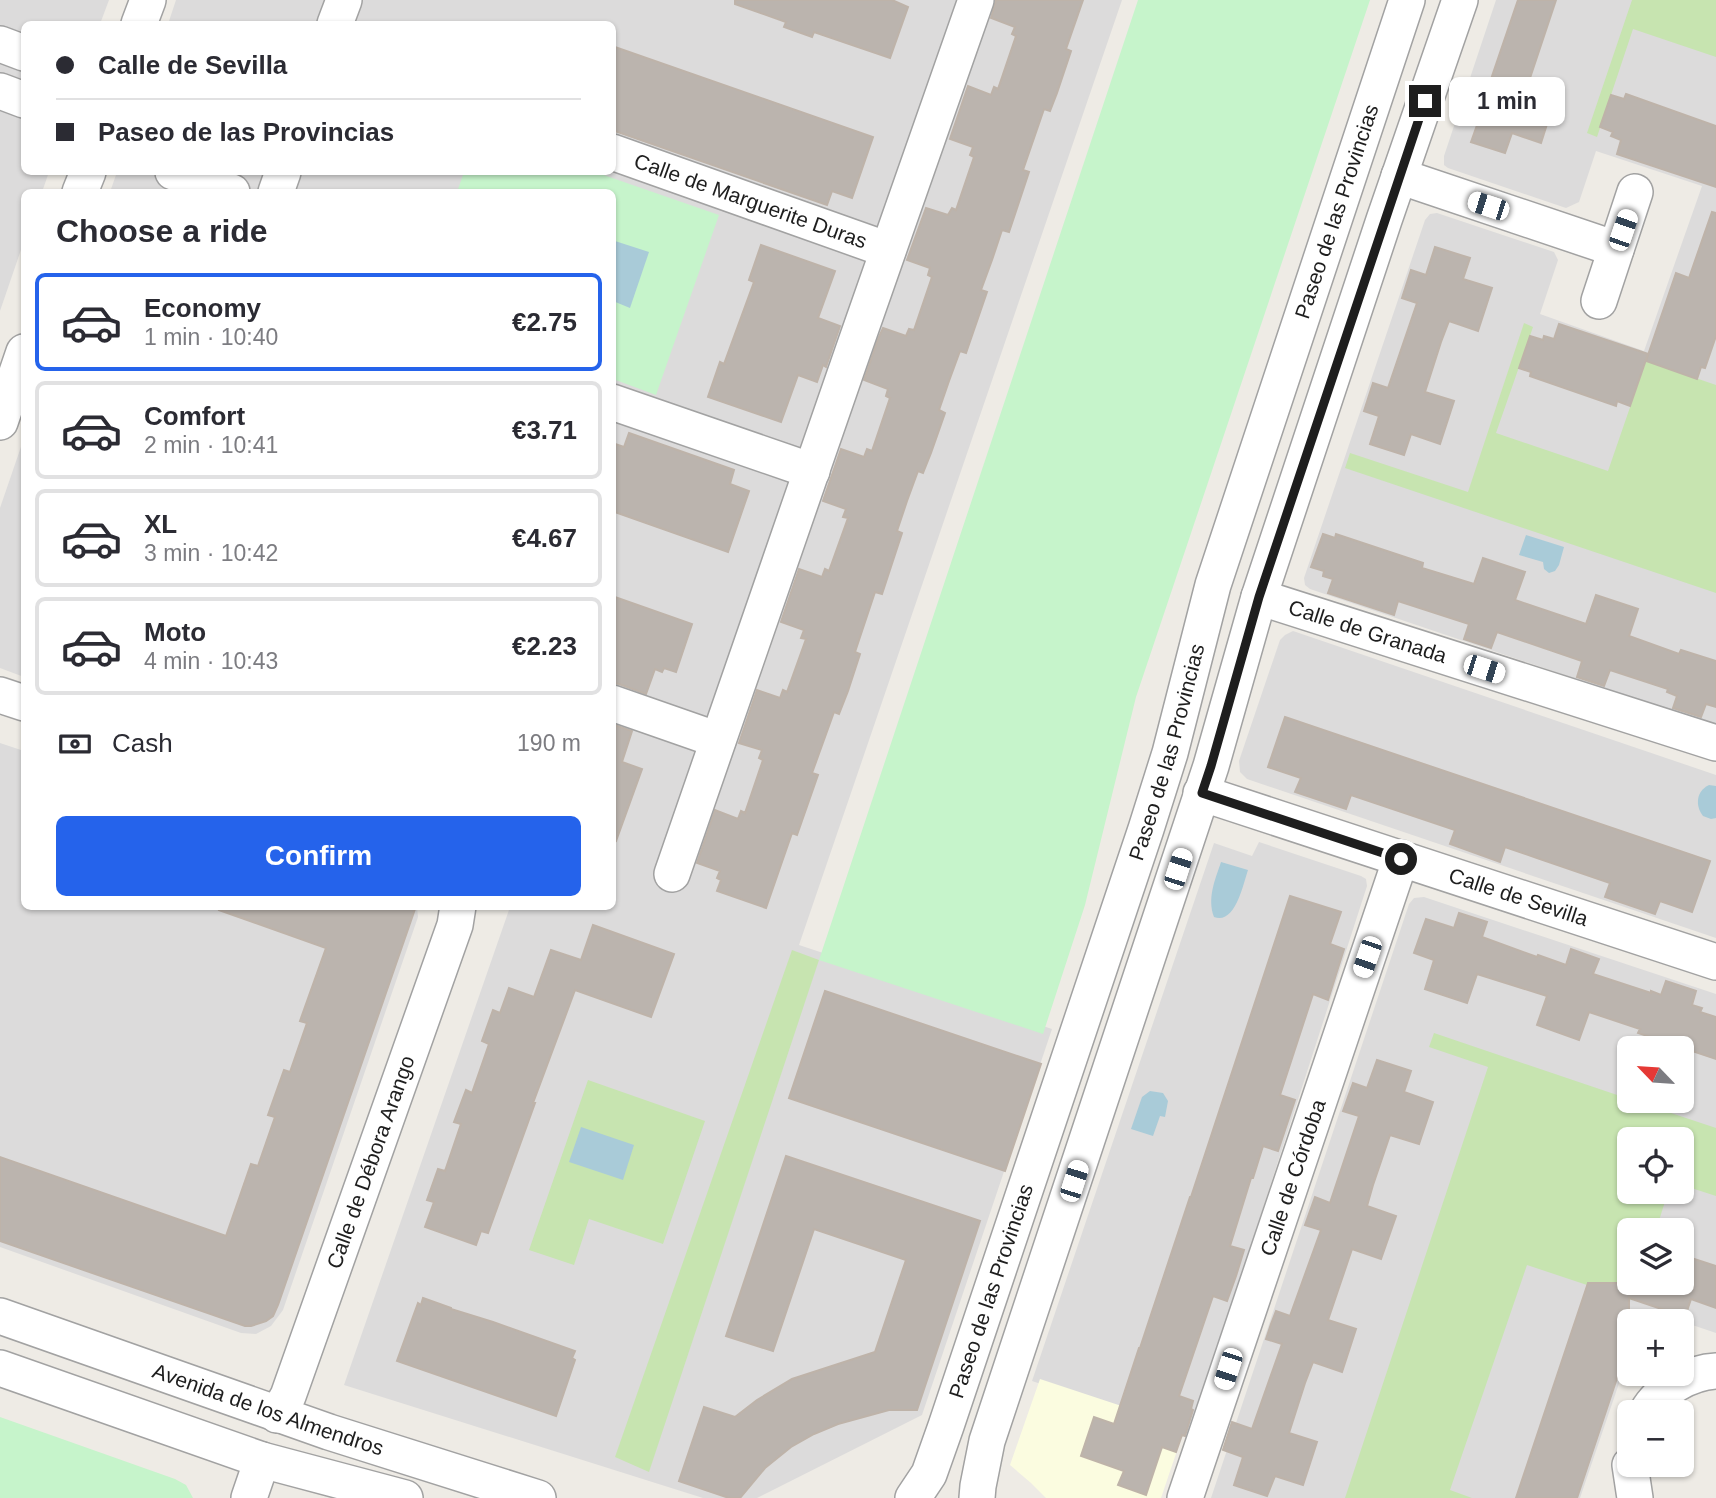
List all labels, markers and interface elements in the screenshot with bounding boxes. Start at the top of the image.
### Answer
text: Calle de Sevilla [98,50,287,80]
callout: 1 min [1450,76,1565,126]
route end [1409,85,1441,117]
text: 1 min [1477,88,1537,114]
street label: Paseo de las Provincias [1290,101,1383,321]
text: Paseo de las Provincias [98,117,394,147]
street label: Calle de Marguerite Duras [631,149,870,253]
car [1465,190,1512,222]
car [1607,207,1640,253]
text: Choose a ride [56,213,268,249]
icon: car [60,291,123,354]
text: Economy [144,293,261,323]
text: €2.75 [512,307,577,337]
text: 1 min · 10:40 [144,324,278,350]
icon: car [60,399,123,462]
text: Comfort [144,401,245,431]
text: €3.71 [512,415,577,445]
text: 2 min · 10:41 [144,432,278,458]
icon: car [60,507,123,570]
text: XL [144,509,177,539]
text: €4.67 [512,523,577,553]
text: 3 min · 10:42 [144,540,278,566]
street label: Calle de Granada [1286,595,1450,667]
icon: car [60,615,123,678]
text: Moto [144,617,206,647]
text: €2.23 [512,631,577,661]
street label: Paseo de las Provincias [1124,641,1208,863]
text: 4 min · 10:43 [144,648,278,674]
car [1461,653,1508,685]
icon: cash [56,725,94,763]
text: Cash [112,728,173,758]
text: 190 m [517,730,581,756]
button: Confirm [56,816,581,896]
route start [1385,843,1417,875]
car [1162,846,1195,892]
street label: Calle de Sevilla [1446,863,1591,930]
car [1351,934,1384,980]
north arrow [1617,1036,1694,1113]
map controls [1617,1036,1694,1477]
street label: Calle de Débora Arango [322,1052,419,1272]
street label: Calle de Córdoba [1256,1096,1330,1259]
button: locate [1617,1127,1694,1204]
car [1058,1158,1091,1204]
street label: Paseo de las Provincias [944,1181,1037,1401]
button: layers [1617,1218,1694,1295]
button: + [1617,1309,1694,1386]
car [1212,1346,1245,1392]
street label: Avenida de los Almendros [150,1359,386,1459]
button: − [1617,1400,1694,1477]

